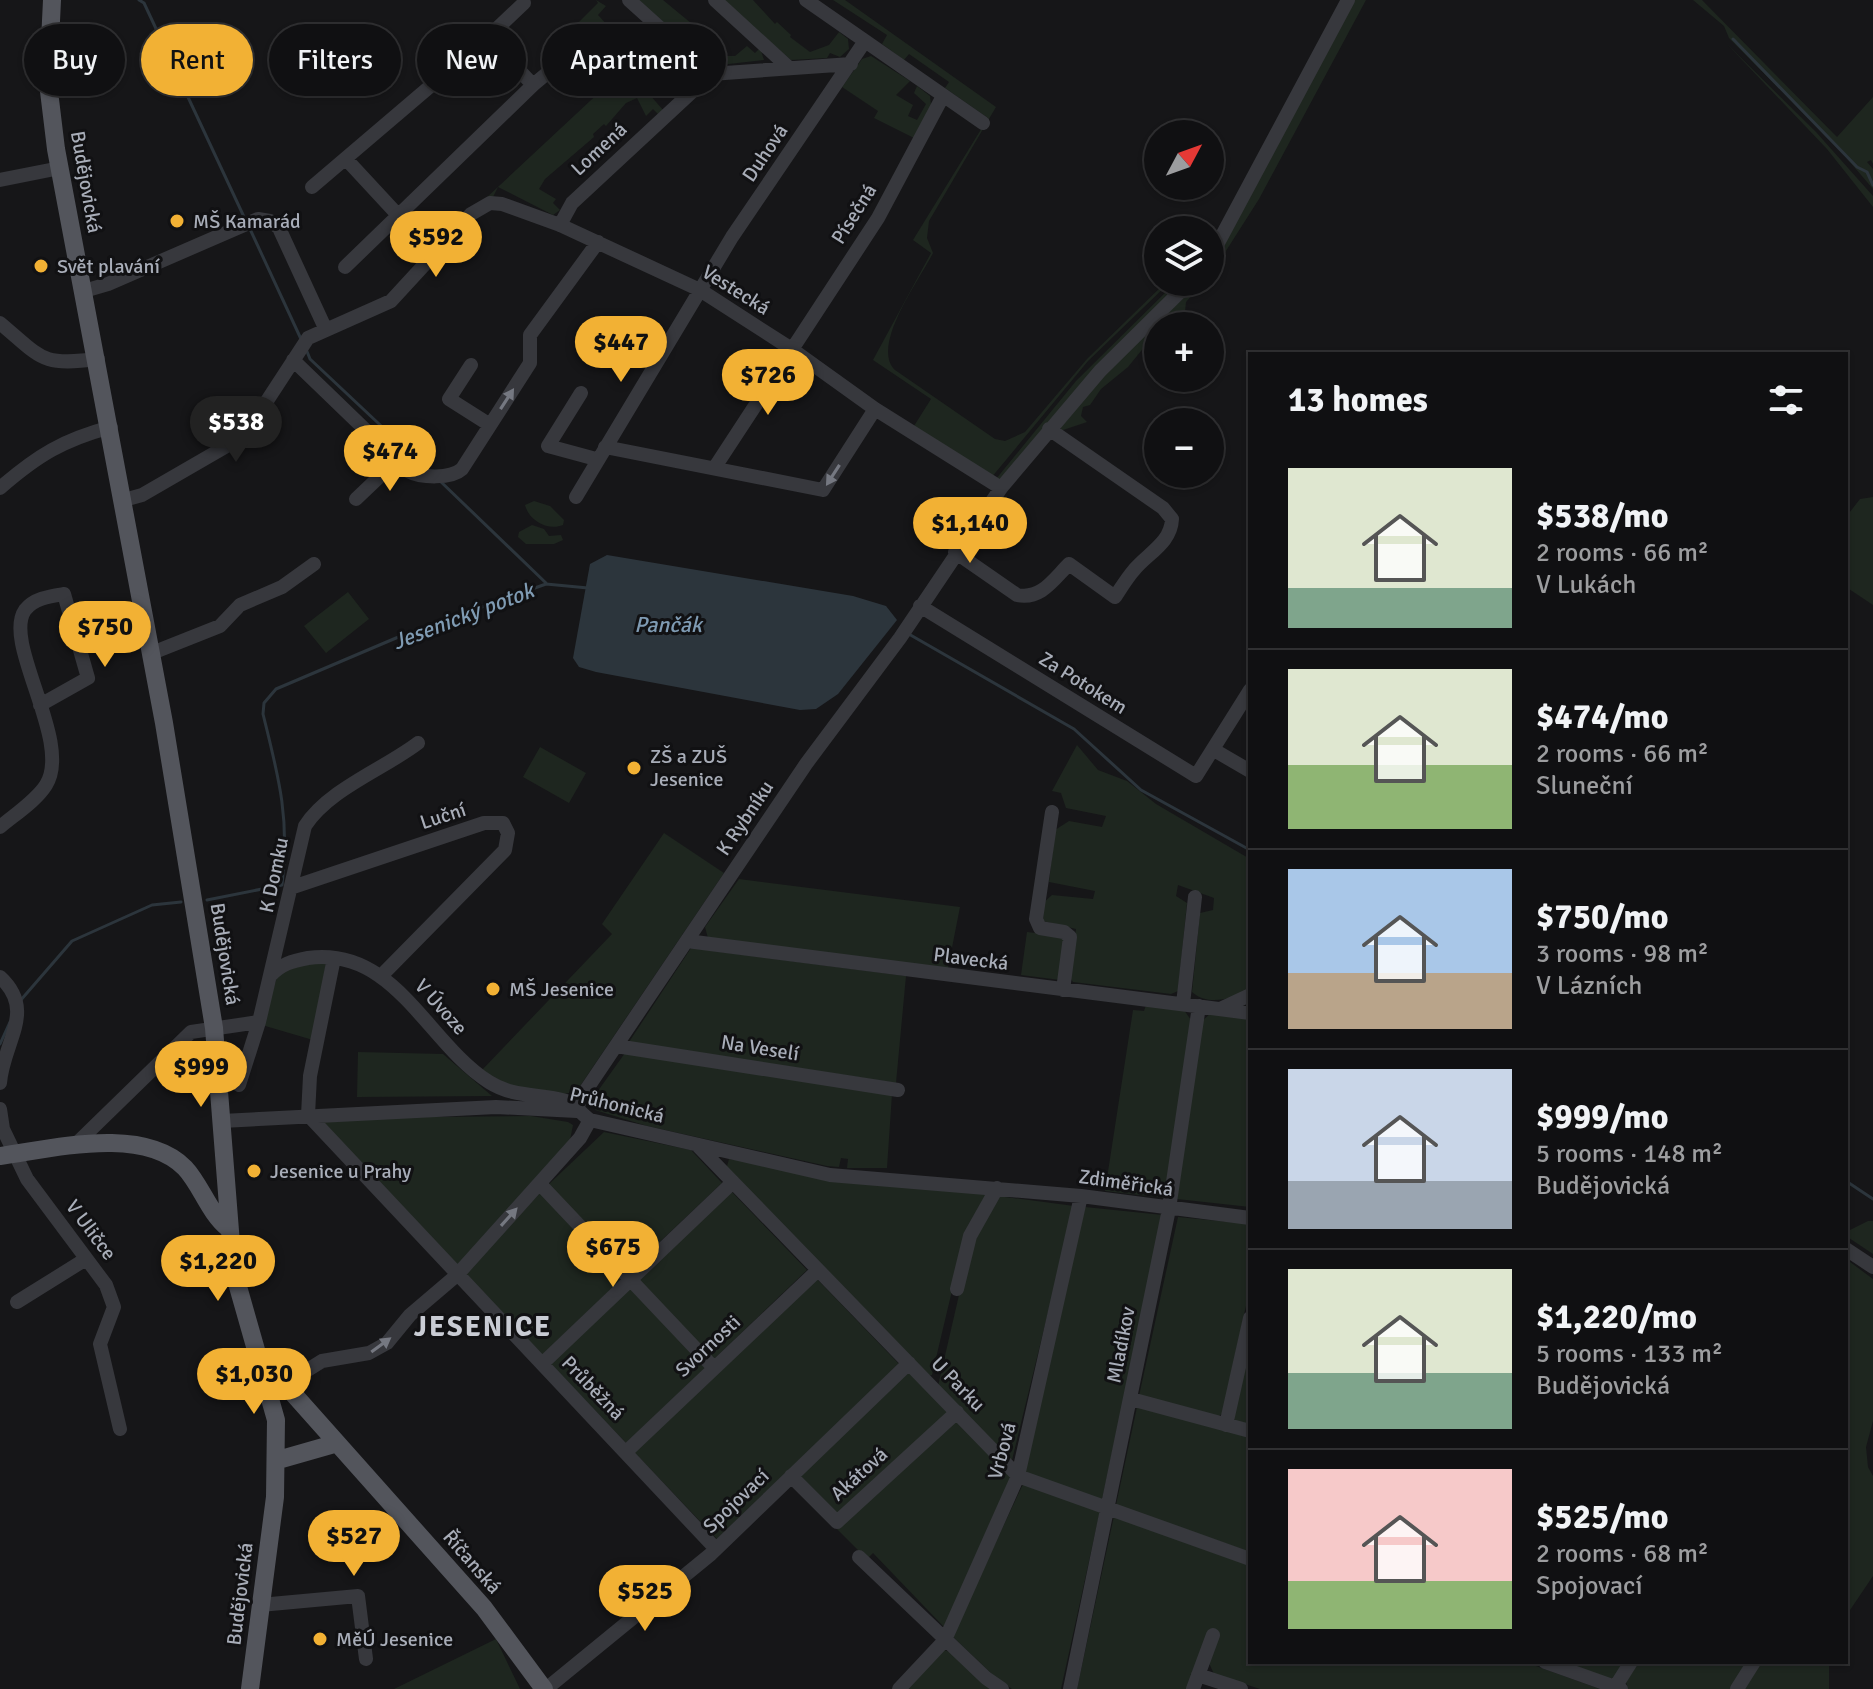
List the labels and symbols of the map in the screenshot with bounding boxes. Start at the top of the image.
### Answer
street label: Lomená [566,117,632,181]
street label: Duhová [737,119,793,187]
north arrow [1144,120,1224,200]
street label: Budějovická [65,129,107,235]
street label: Písečná [826,179,882,249]
place label: MŠ Kamarád [193,209,301,234]
pin: $592 [389,211,483,279]
marker: MŠ Kamarád [168,212,186,230]
place label: Svět plavání [57,254,160,279]
marker: Svět plavání [32,257,50,275]
street label: Vestecká [697,259,775,321]
pin: $447 [574,316,668,384]
pin: $726 [721,349,815,417]
one-way arrow [499,388,514,409]
pin: $538 [189,396,283,464]
pin: $474 [343,425,437,493]
one-way arrow [825,464,840,485]
pin: $1,140 [905,497,1035,565]
water label: Jesenický potok [389,576,539,655]
pin: $750 [58,601,152,669]
water label: Pančák [634,611,704,638]
street label: Za Potokem [1034,646,1132,720]
place label: ZŠ a ZUŠ Jesenice [650,744,727,792]
marker: ZŠ a ZUŠ Jesenice [625,759,643,777]
street label: K Rybníku [711,776,779,860]
street label: Luční [417,797,470,835]
street label: K Domku [254,835,294,915]
street label: Budějovická [205,901,245,1007]
street label: Plavecká [932,942,1010,976]
street label: V Úvoze [409,974,473,1040]
place label: MŠ Jesenice [509,977,614,1002]
marker: MŠ Jesenice [484,980,502,998]
street label: Na Veselí [719,1030,801,1067]
pin: $999 [154,1041,248,1109]
street label: Průhonická [567,1081,667,1129]
place label: Jesenice u Prahy [270,1159,412,1184]
marker: Jesenice u Prahy [245,1162,263,1180]
street label: Zdiměřická [1077,1164,1175,1202]
street label: V Uličce [60,1195,122,1265]
one-way arrow [500,1208,517,1228]
pin: $675 [566,1221,660,1289]
pin: $1,220 [153,1235,283,1303]
street label: Mladíkov [1101,1305,1141,1385]
district label: JESENICE [414,1310,552,1344]
street label: Svornosti [670,1310,746,1382]
one-way arrow [370,1338,391,1353]
pin: $1,030 [189,1348,319,1416]
street label: Průběžná [556,1351,630,1425]
street label: U Parku [926,1351,990,1417]
street label: Vrbová [982,1420,1022,1482]
street label: Akátová [825,1442,893,1506]
street label: Spojovací [698,1463,775,1538]
pin: $527 [307,1510,401,1578]
street label: Říčanská [437,1525,507,1599]
street label: Budějovická [221,1541,259,1647]
pin: $525 [598,1565,692,1633]
place label: MěÚ Jesenice [336,1627,453,1652]
marker: MěÚ Jesenice [311,1630,329,1648]

